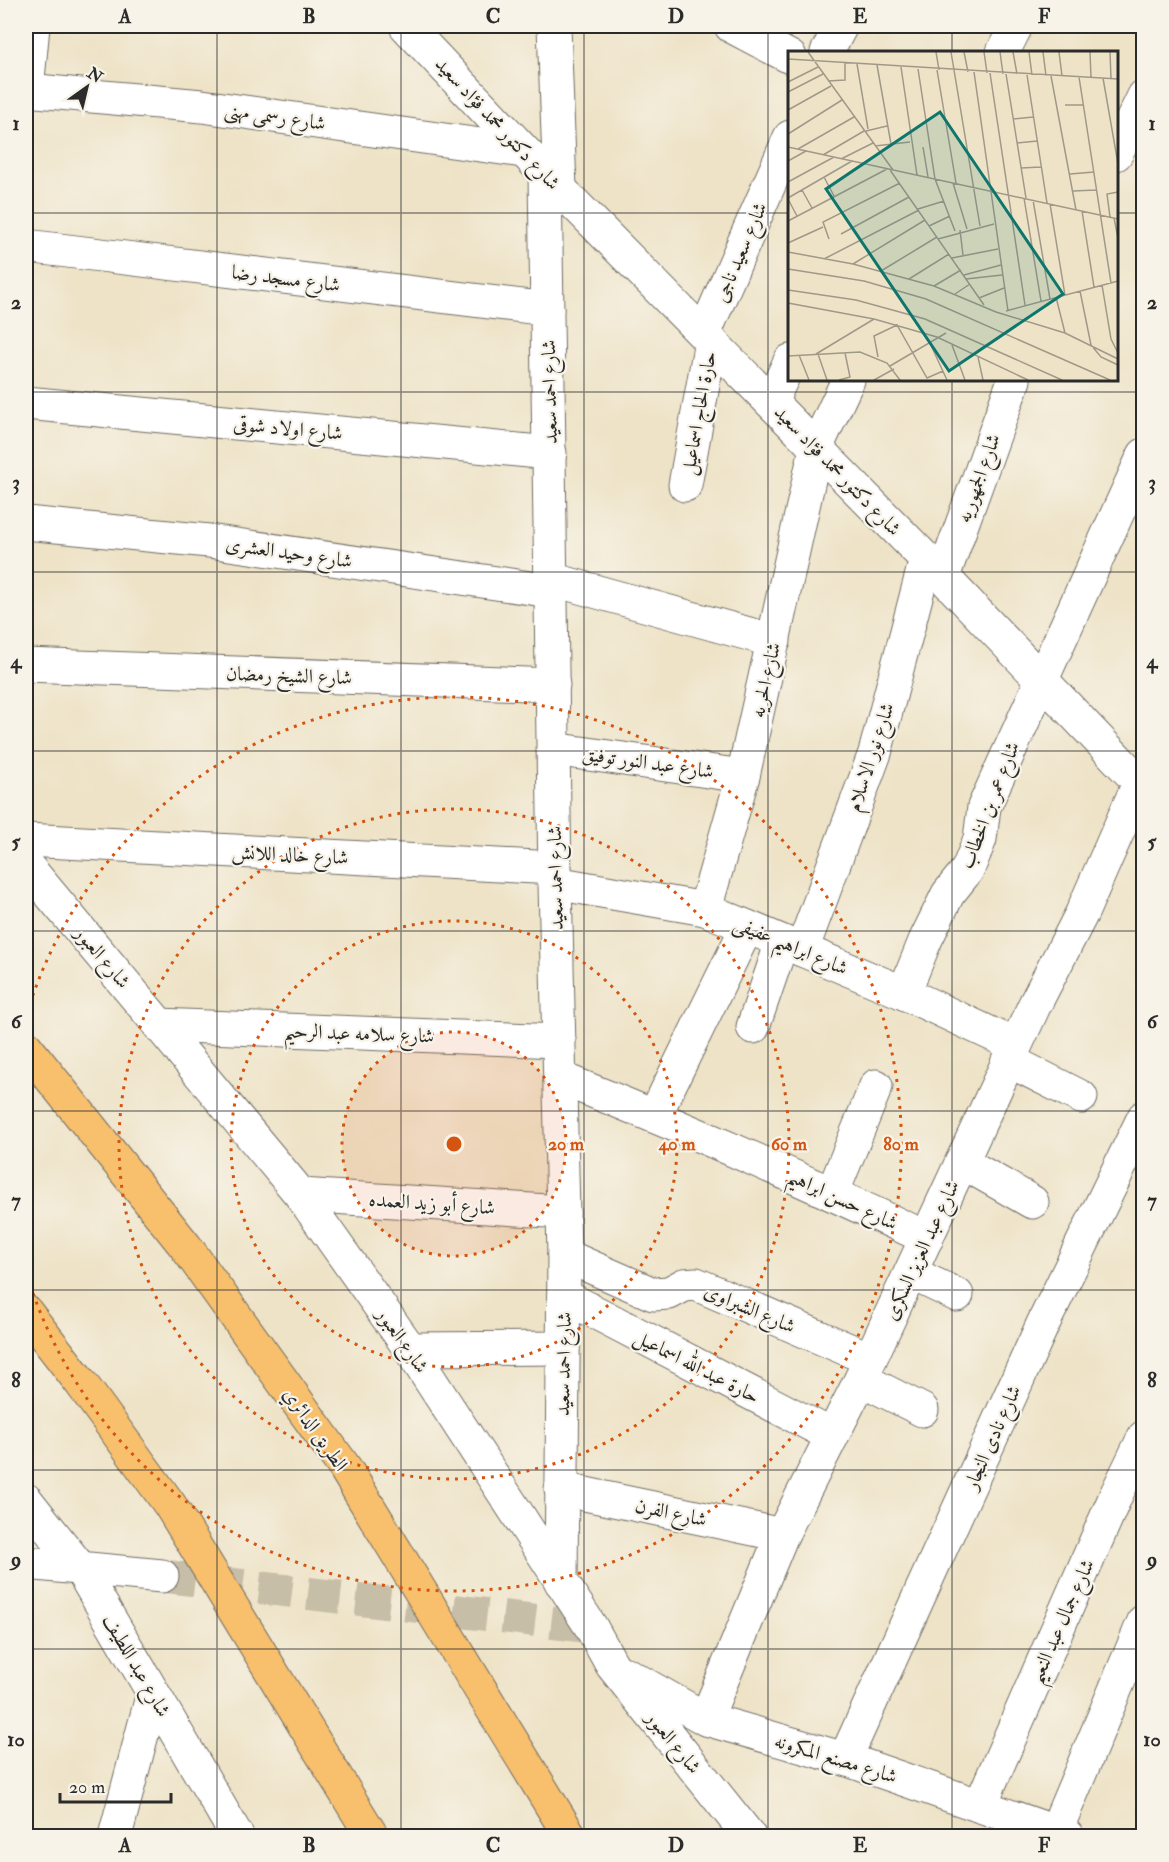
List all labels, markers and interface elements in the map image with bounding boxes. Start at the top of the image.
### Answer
text: A [118,4,132,29]
text: B [302,4,316,29]
text: C [486,4,500,29]
text: D [668,4,684,29]
text: E [853,4,868,29]
text: F [1038,4,1051,29]
inset map [788,51,1118,381]
street label: شارع دكتور محمد فؤاد سعيد [426,52,566,198]
north arrow [57,57,117,117]
text: N [82,63,107,88]
street label: شارع رسمى مهنى [222,97,327,141]
text: 1 [12,111,20,136]
text: 1 [1148,111,1156,136]
street label: شارع سعيد ناجى [708,198,777,308]
street label: شارع مسجد رضا [230,259,342,303]
text: 2 [11,290,21,315]
text: 2 [1147,290,1157,315]
street label: شارع احمد سعيد [536,339,568,444]
street label: حارة الحاج اسماعيل [675,349,727,478]
street label: شارع دكتور محمد فؤاد سعيد [765,400,907,545]
street label: شارع اولاد شوقى [232,411,344,451]
street label: شارع الجمهوريه [951,430,1011,528]
text: 3 [12,470,20,495]
text: 3 [1148,470,1156,495]
street label: شارع وحيد العشرى [223,531,354,579]
street label: شارع الحريه [745,640,791,721]
text: 4 [10,649,23,674]
text: 4 [1146,649,1159,674]
street label: شارع الشيخ رمضان [225,661,352,695]
street label: شارع نور الاسلام [841,699,905,816]
street label: شارع عمر بن الخطاب [954,738,1030,874]
street label: شارع عبد النور توفيق [580,741,715,789]
street label: شارع احمد سعيد [542,825,574,930]
text: 5 [12,829,22,854]
text: 5 [1148,829,1158,854]
street label: شارع خالد اللانش [231,839,349,875]
street label: شارع ابراهيم عفيفى [727,910,852,987]
street label: شارع العبور [64,919,136,997]
text: 6 [11,1009,23,1034]
text: 6 [1147,1009,1159,1034]
street label: شارع سلامه عبد الرحيم [283,1018,435,1056]
text: 20 m [548,1133,585,1156]
text: 40 m [658,1133,696,1156]
text: 60 m [771,1133,808,1156]
text: 80 m [883,1133,920,1156]
centre of rings [444,1134,464,1154]
street label: شارع حسن ابراهيم [781,1163,902,1242]
street label: شارع عبد العزيز السكرى [878,1176,969,1327]
street label: شارع أبو زيد العمده [368,1185,496,1225]
text: 7 [11,1188,21,1213]
text: 7 [1147,1188,1157,1213]
street label: شارع الشبراوى [698,1278,799,1343]
street label: شارع العبور [366,1301,434,1381]
street label: شارع احمد سعيد [550,1312,582,1417]
street label: حارة عبد الله اسماعيل [629,1321,765,1411]
text: 8 [11,1368,21,1393]
text: 8 [1147,1368,1157,1393]
street label: شارع نادى النجار [957,1381,1031,1497]
street label: الطريق الدائري [275,1383,354,1478]
street label: شارع الفرن [632,1493,709,1537]
text: 9 [9,1547,21,1572]
text: 9 [1145,1547,1157,1572]
street label: شارع جمال عبد النعيم [1023,1555,1106,1690]
street label: شارع عبد اللطيف [93,1609,176,1724]
street label: شارع العبور [636,1704,707,1782]
text: 10 [7,1727,25,1752]
text: 10 [1143,1727,1161,1752]
street label: شارع مصنع المكرونه [770,1728,900,1794]
scale bar [60,1766,171,1804]
text: 20 m [69,1776,105,1799]
text: A [118,1833,132,1858]
text: B [302,1833,316,1858]
text: C [486,1833,500,1858]
text: D [668,1833,684,1858]
text: E [853,1833,868,1858]
text: F [1038,1833,1051,1858]

